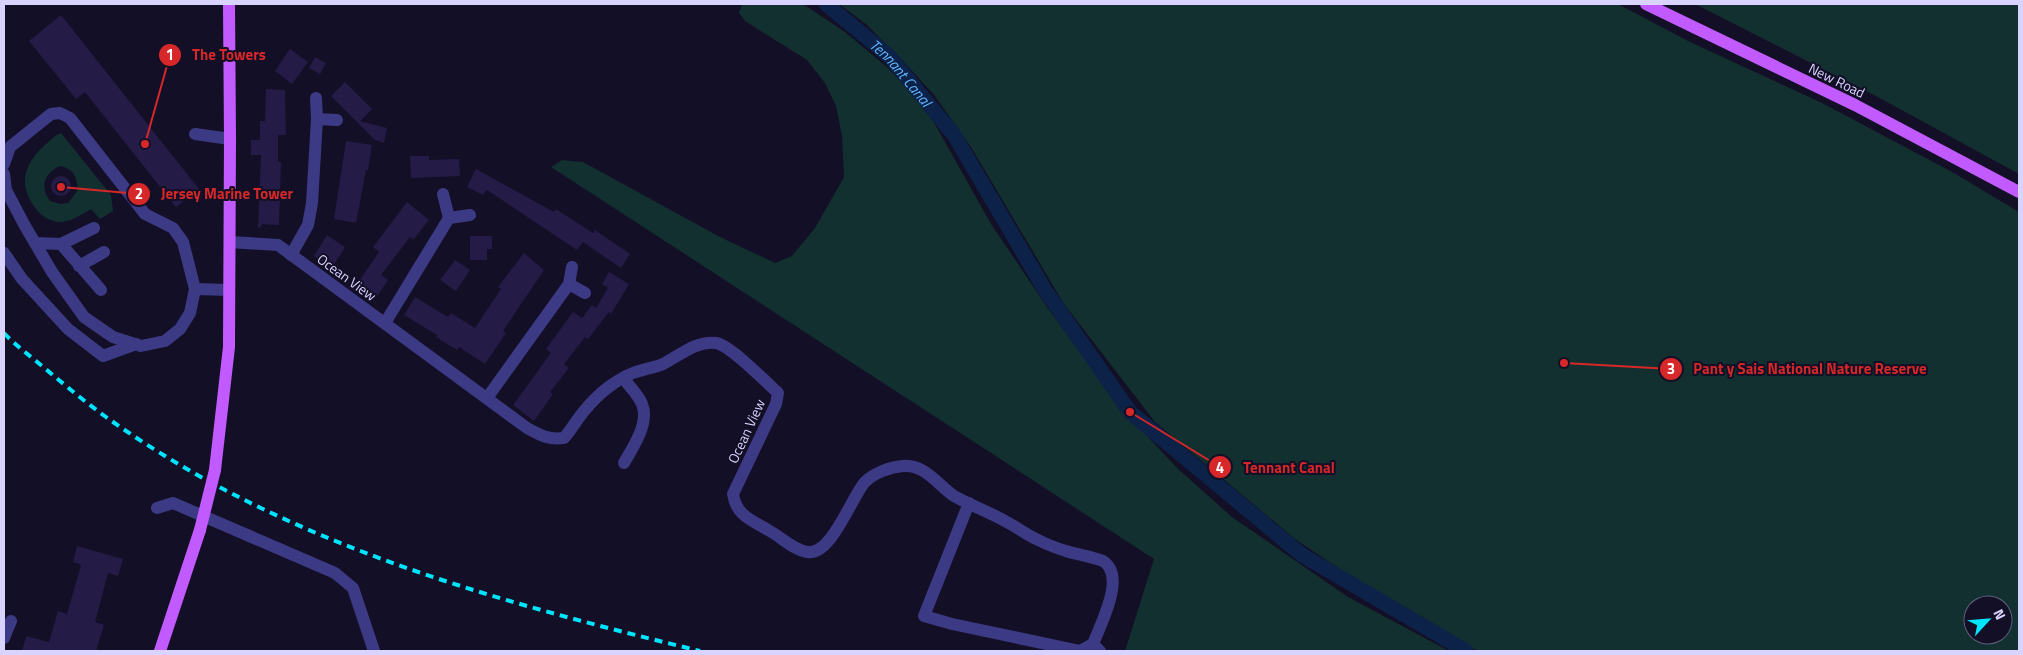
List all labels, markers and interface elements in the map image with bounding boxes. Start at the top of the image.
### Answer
water label: Tennant Canal [865,33,939,113]
callout: The Towers [157,40,276,70]
text: 1 [166,43,174,66]
text: The Towers [192,43,266,66]
street label: New Road [1805,57,1869,103]
callout: Jersey Marine Tower [126,179,303,209]
text: 2 [135,182,143,205]
text: Jersey Marine Tower [161,182,293,205]
street label: Ocean View [313,248,381,306]
callout: Pant y Sais National Nature Reserve [1658,354,1937,384]
text: 3 [1667,357,1675,380]
text: Pant y Sais National Nature Reserve [1693,357,1927,380]
street label: Ocean View [722,395,770,467]
callout: Tennant Canal [1208,452,1344,482]
text: 4 [1216,456,1224,479]
text: Tennant Canal [1243,456,1335,479]
north arrow [1963,595,2013,645]
text: N [1989,605,2012,623]

